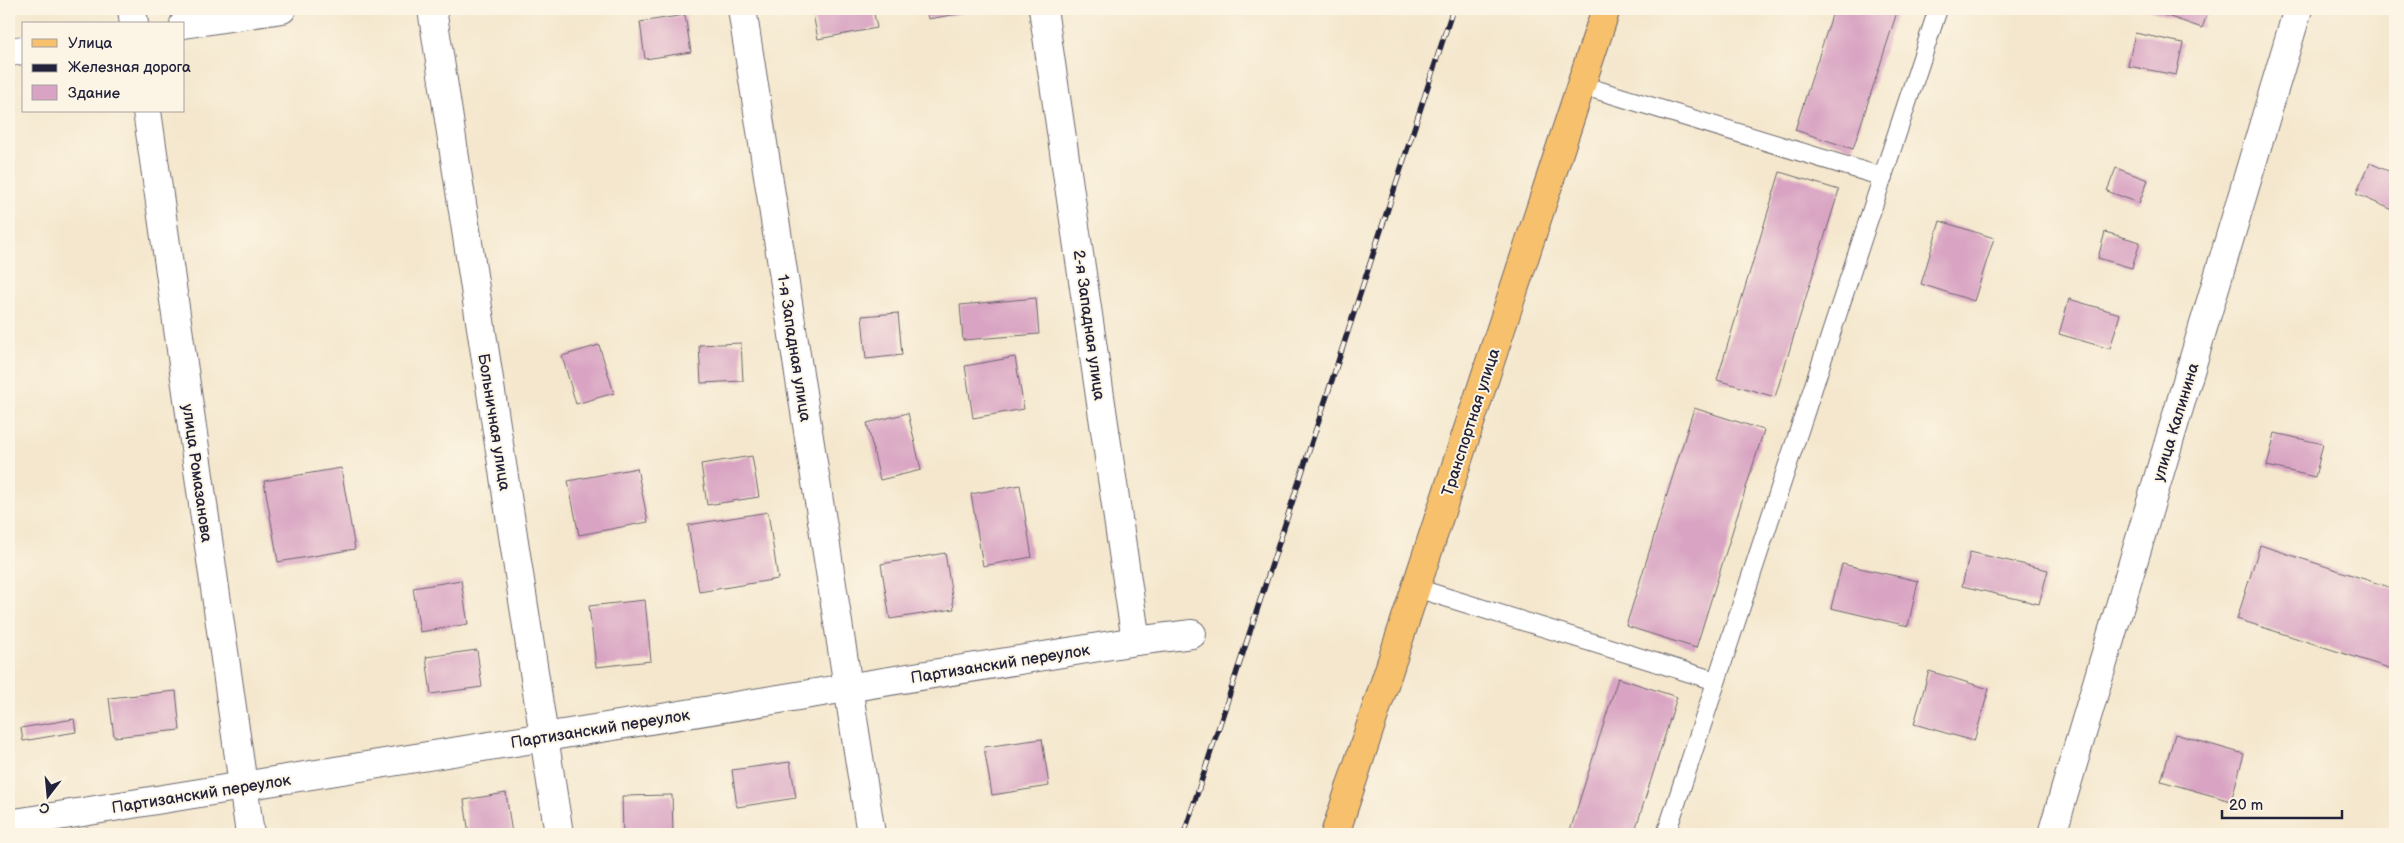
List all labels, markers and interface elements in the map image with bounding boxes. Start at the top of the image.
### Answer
legend [22,22,185,112]
text: Улица [68,34,113,53]
text: Железная дорога [68,58,191,77]
text: Здание [68,84,120,103]
street label: 2-я Западная улица [1069,249,1109,402]
street label: 1-я Западная улица [773,273,815,424]
street label: Транспортная улица [1439,346,1504,499]
street label: Больничная улица [473,352,514,493]
street label: улица Калинина [2149,360,2204,484]
street label: улица Ромазанова [177,403,216,544]
street label: Партизанский переулок [909,641,1092,688]
street label: Партизанский переулок [509,706,692,753]
north arrow [22,770,72,820]
street label: Партизанский переулок [110,771,293,818]
scale bar [2222,788,2342,820]
text: 20 m [2229,796,2263,815]
text: С [37,798,52,818]

